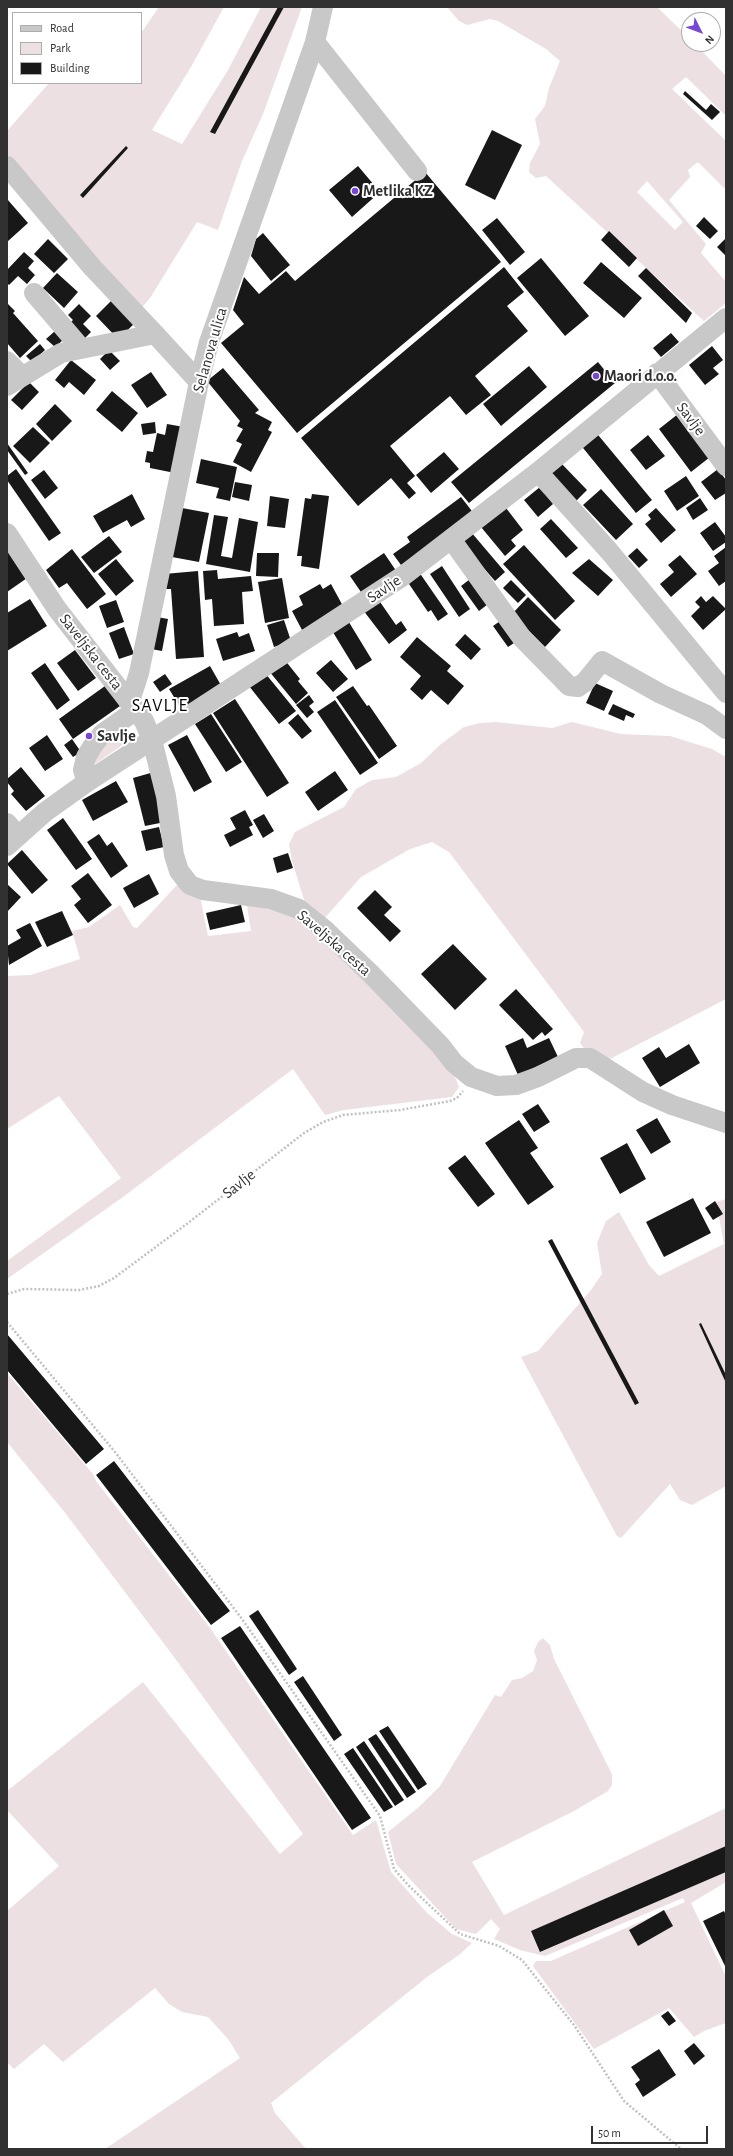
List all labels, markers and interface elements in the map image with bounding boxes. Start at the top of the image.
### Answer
legend [12,12,142,84]
north arrow [681,12,721,52]
text: Road [50,22,74,34]
text: N [703,33,716,46]
text: Park [50,42,71,54]
text: Building [50,62,90,74]
place label: Metlika KZ [363,181,433,201]
marker: Metlika KZ [350,186,360,196]
street label: Selanova ulica [189,305,231,395]
place label: Maori d.o.o. [604,366,677,386]
marker: Maori d.o.o. [591,371,601,381]
street label: Savlje [672,399,710,439]
street label: Savlje [363,571,405,607]
street label: Saveljska cesta [55,610,127,694]
district label: SAVLJE [132,695,188,717]
place label: Savlje [97,726,136,746]
marker: Savlje [84,731,94,741]
street label: Saveljska cesta [293,906,375,980]
street label: Savlje [219,1165,259,1203]
scale bar [593,2118,710,2144]
text: 50 m [598,2127,621,2139]

